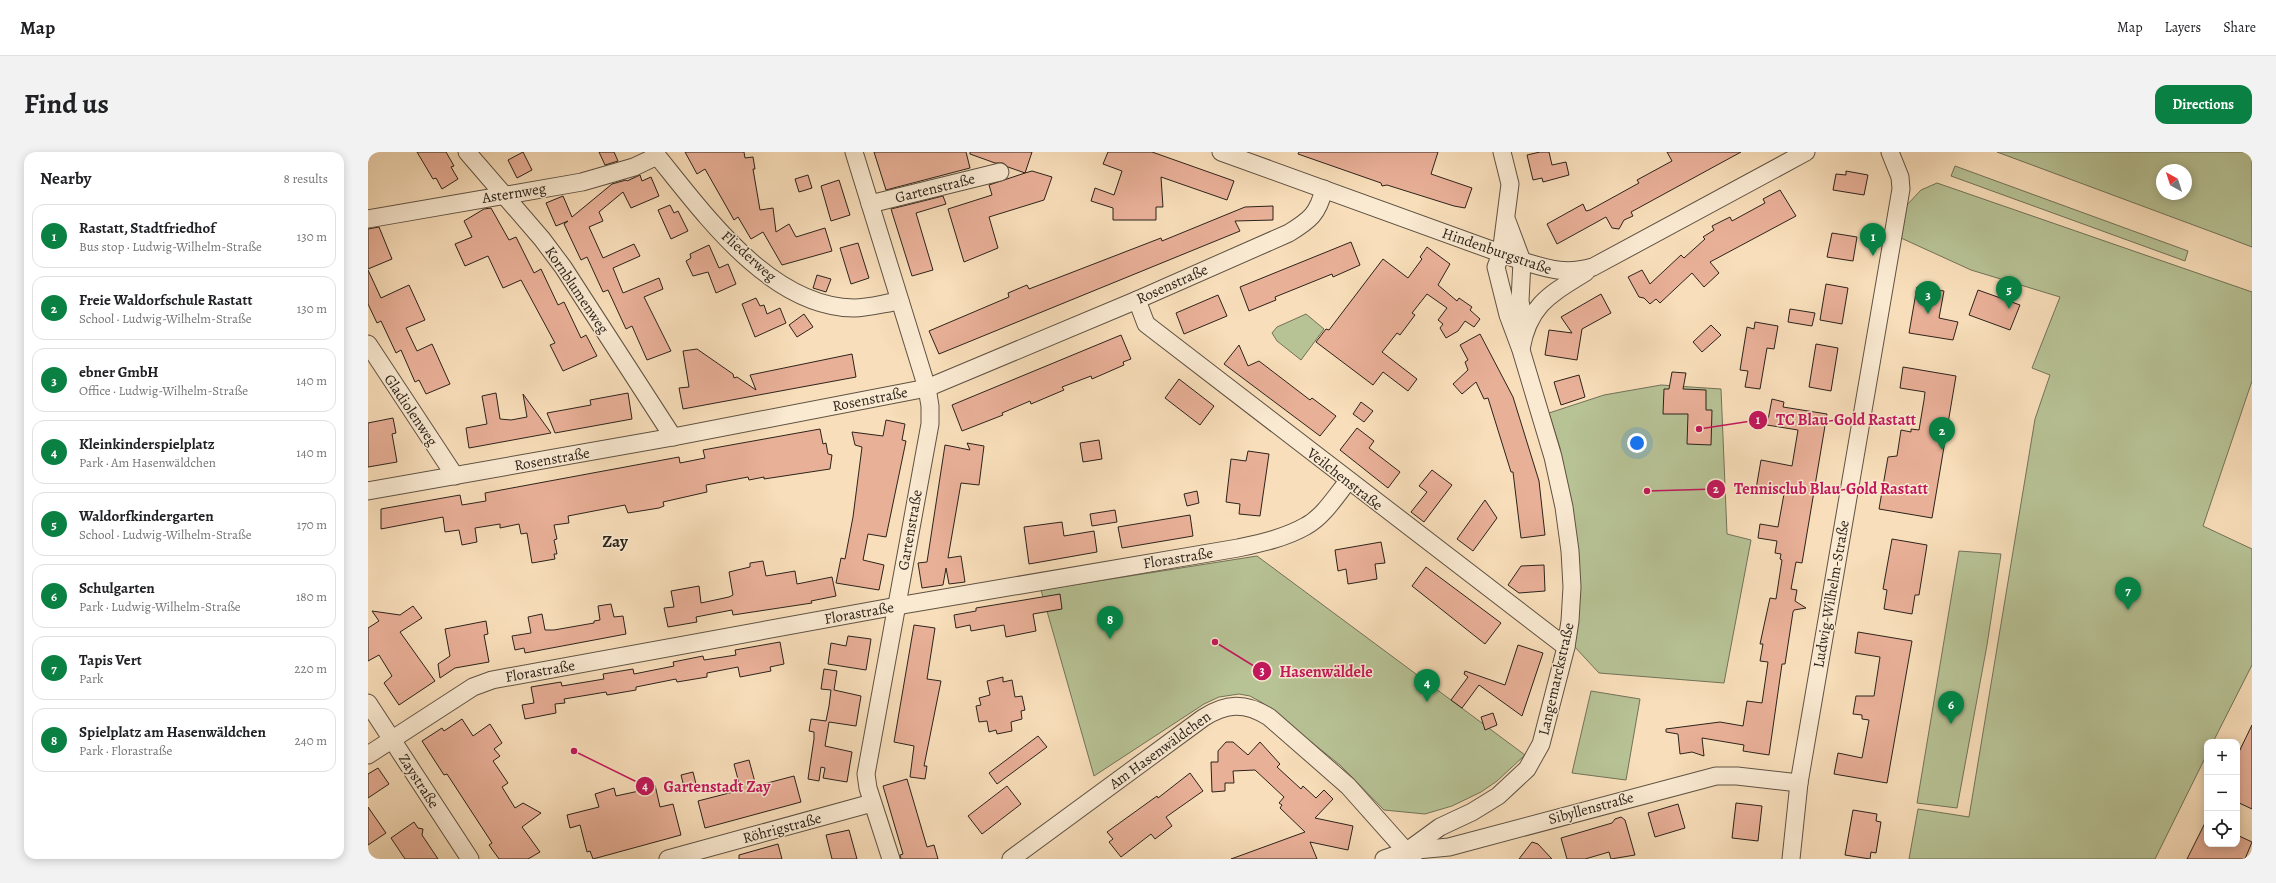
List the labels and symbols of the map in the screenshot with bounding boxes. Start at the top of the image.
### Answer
north arrow [2156,164,2192,200]
street label: Gartenstraße [893,168,977,208]
street label: Asternweg [480,178,548,208]
street label: Hindenburgstraße [1439,223,1555,279]
pin: 1 [1860,223,1886,256]
street label: Fliederweg [717,226,781,286]
street label: Kornblumenweg [540,242,614,338]
street label: Rosenstraße [1133,259,1211,309]
pin: 5 [1996,276,2022,309]
pin: 3 [1915,281,1941,314]
street label: Gladiolenweg [380,370,443,450]
street label: Rosenstraße [831,382,910,416]
callout: TC Blau-Gold Rastatt [1748,406,1924,434]
text: TC Blau-Gold Rastatt [1776,409,1917,431]
text: 1 [1756,412,1761,428]
pin: 2 [1929,417,1955,450]
your location [1627,433,1647,453]
street label: Rosenstraße [513,442,592,475]
street label: Veilchenstraße [1302,442,1387,515]
callout: Tennisclub Blau-Gold Rastatt [1706,475,1936,503]
text: Tennisclub Blau-Gold Rastatt [1734,478,1929,500]
text: 2 [1713,481,1719,497]
street label: Gartenstraße [893,488,927,572]
street label: Ludwig-Wilhelm-Straße [1808,518,1854,669]
district label: Zay [602,530,629,553]
street label: Florastraße [1142,543,1215,573]
pin: 7 [2115,577,2141,610]
street label: Florastraße [823,597,896,629]
pin: 8 [1097,606,1123,639]
street label: Langemarckstraße [1533,620,1579,737]
street label: Florastraße [504,655,577,687]
callout: Hasenwäldele [1252,657,1381,685]
text: Hasenwäldele [1279,661,1373,683]
text: 3 [1259,663,1265,679]
pin: 4 [1414,669,1440,702]
pin: 6 [1938,691,1964,724]
street label: Am Hasenwäldchen [1104,706,1215,794]
street label: Zaystraße [394,750,444,812]
callout: Gartenstadt Zay [635,772,778,800]
text: Gartenstadt Zay [664,776,771,798]
text: 4 [642,778,648,794]
street label: Sibyllenstraße [1546,787,1636,829]
street label: Röhrigstraße [740,808,824,848]

